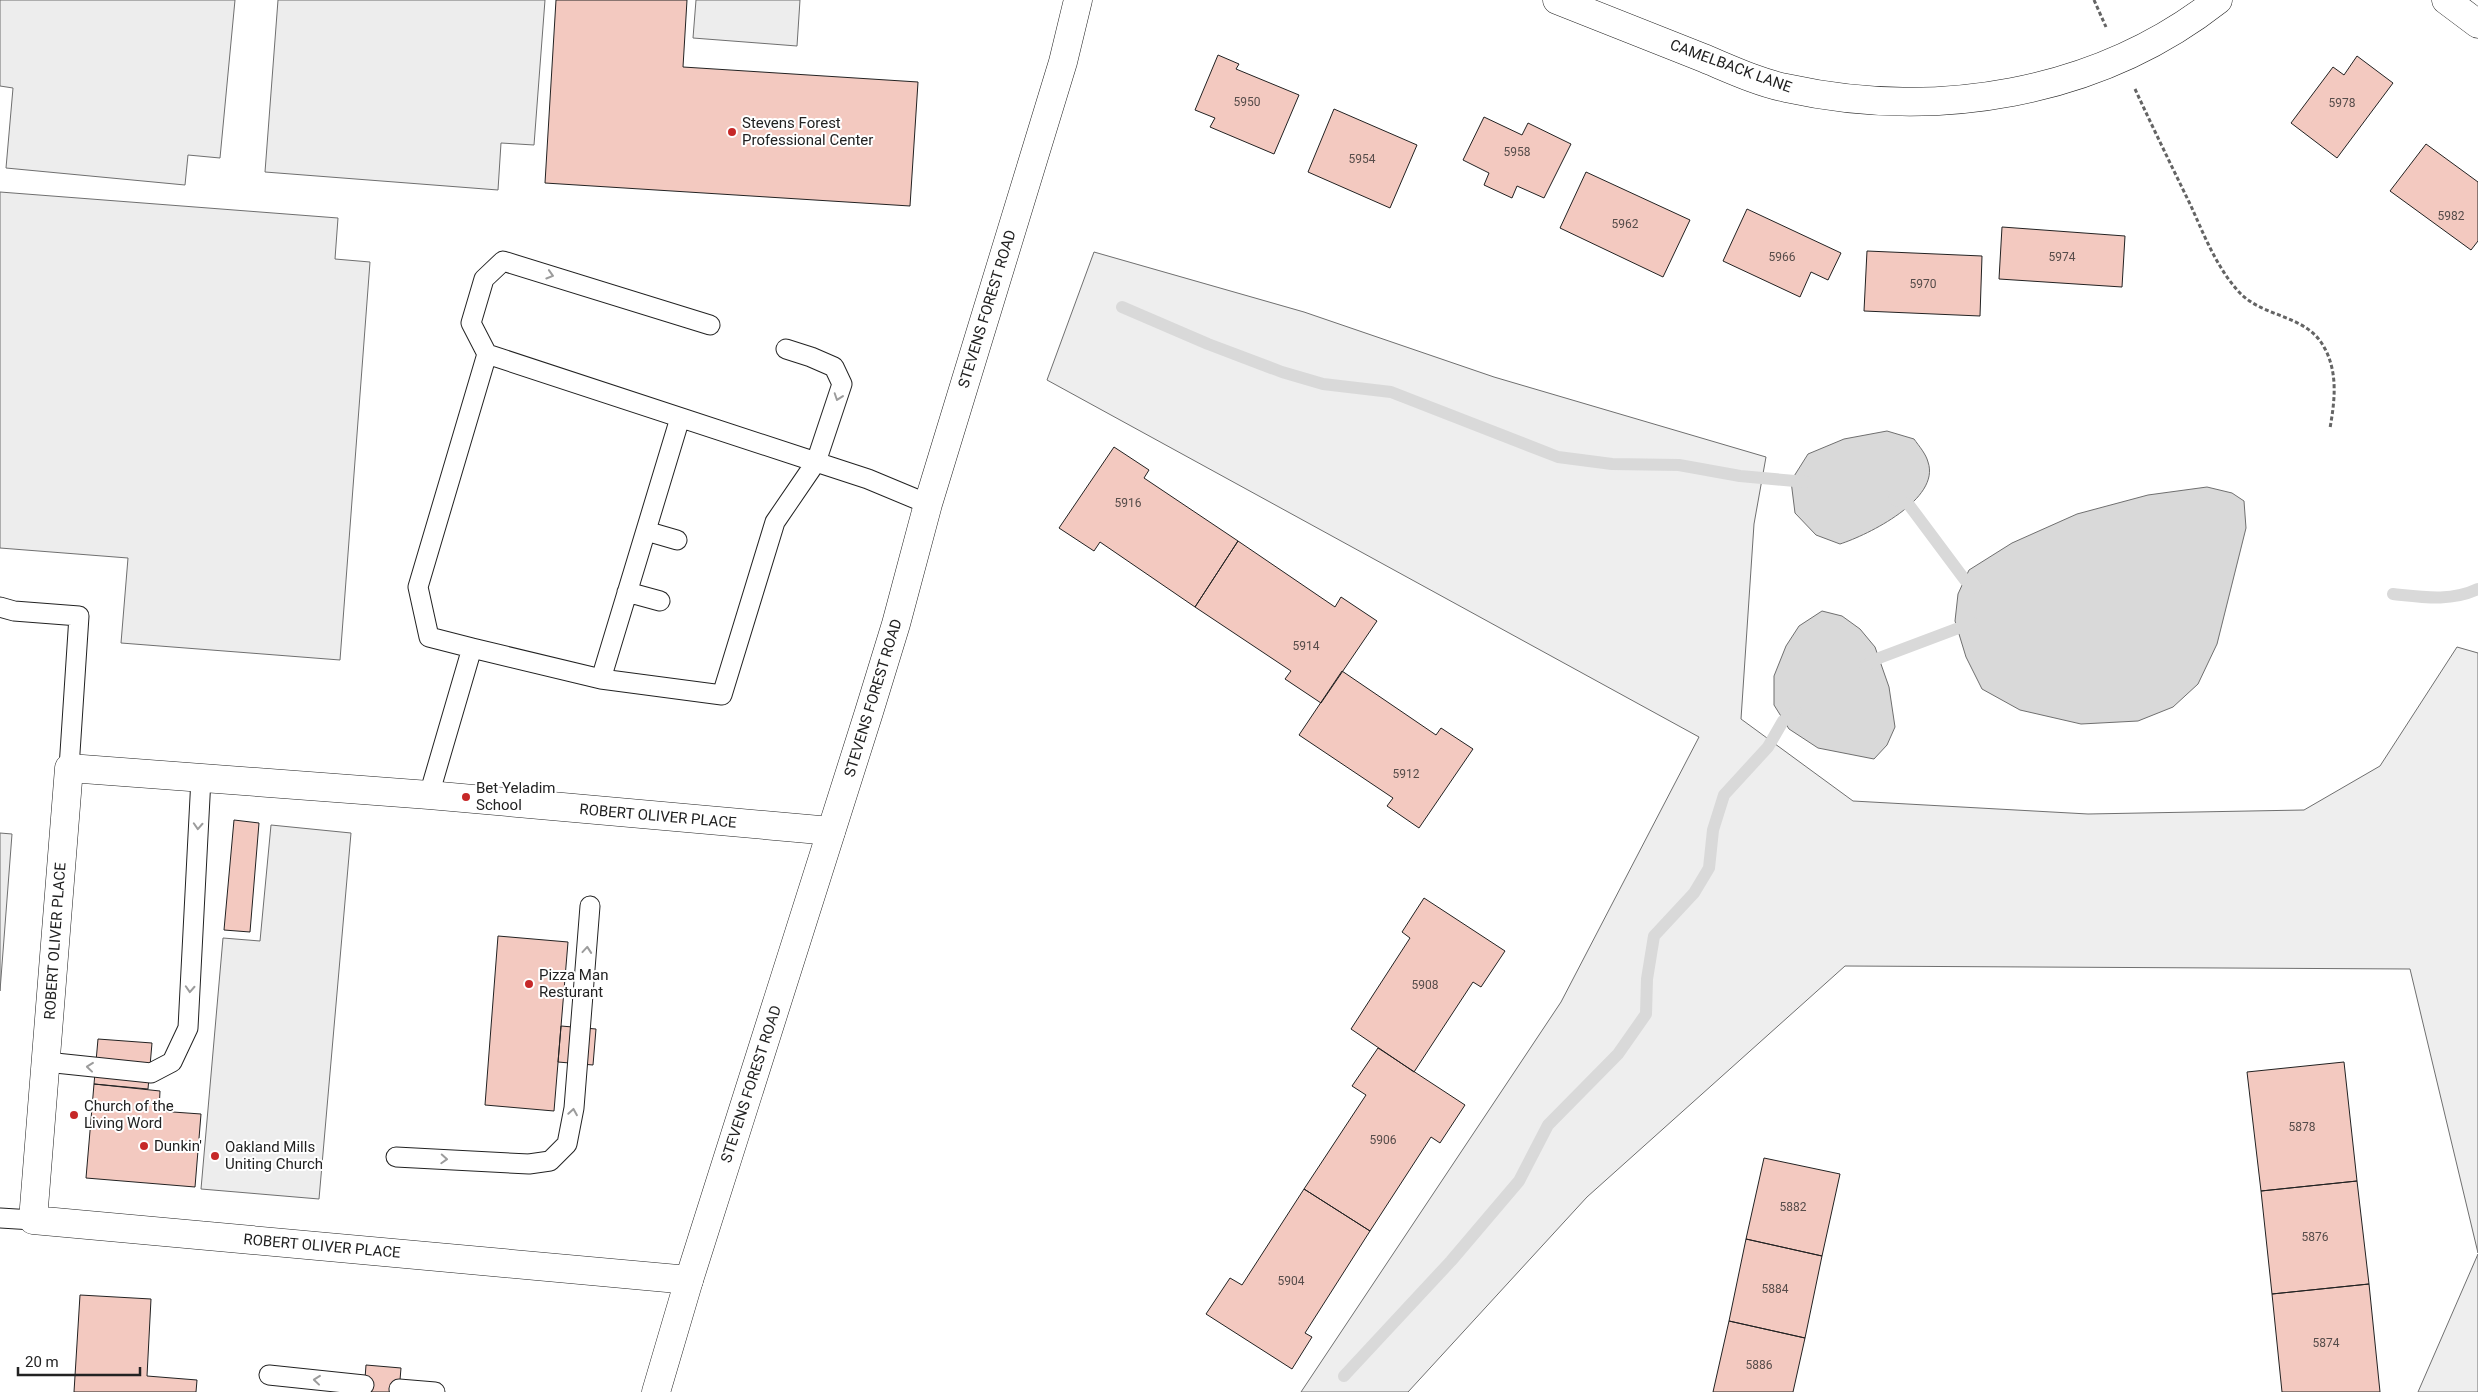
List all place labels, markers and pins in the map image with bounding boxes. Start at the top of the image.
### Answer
place label: Stevens Forest Professional Center [742,114,873,149]
marker: Stevens Forest Professional Center [726,126,738,138]
place label: Bet Yeladim School [476,779,555,814]
marker: Bet Yeladim School [460,791,472,803]
place label: Pizza Man Resturant [539,966,608,1001]
marker: Pizza Man Resturant [523,978,535,990]
place label: Church of the Living Word [84,1097,174,1132]
marker: Church of the Living Word [68,1109,80,1121]
place label: Dunkin' [154,1137,202,1155]
place label: Oakland Mills Uniting Church [225,1138,323,1173]
marker: Dunkin' [138,1140,150,1152]
marker: Oakland Mills Uniting Church [209,1150,221,1162]

